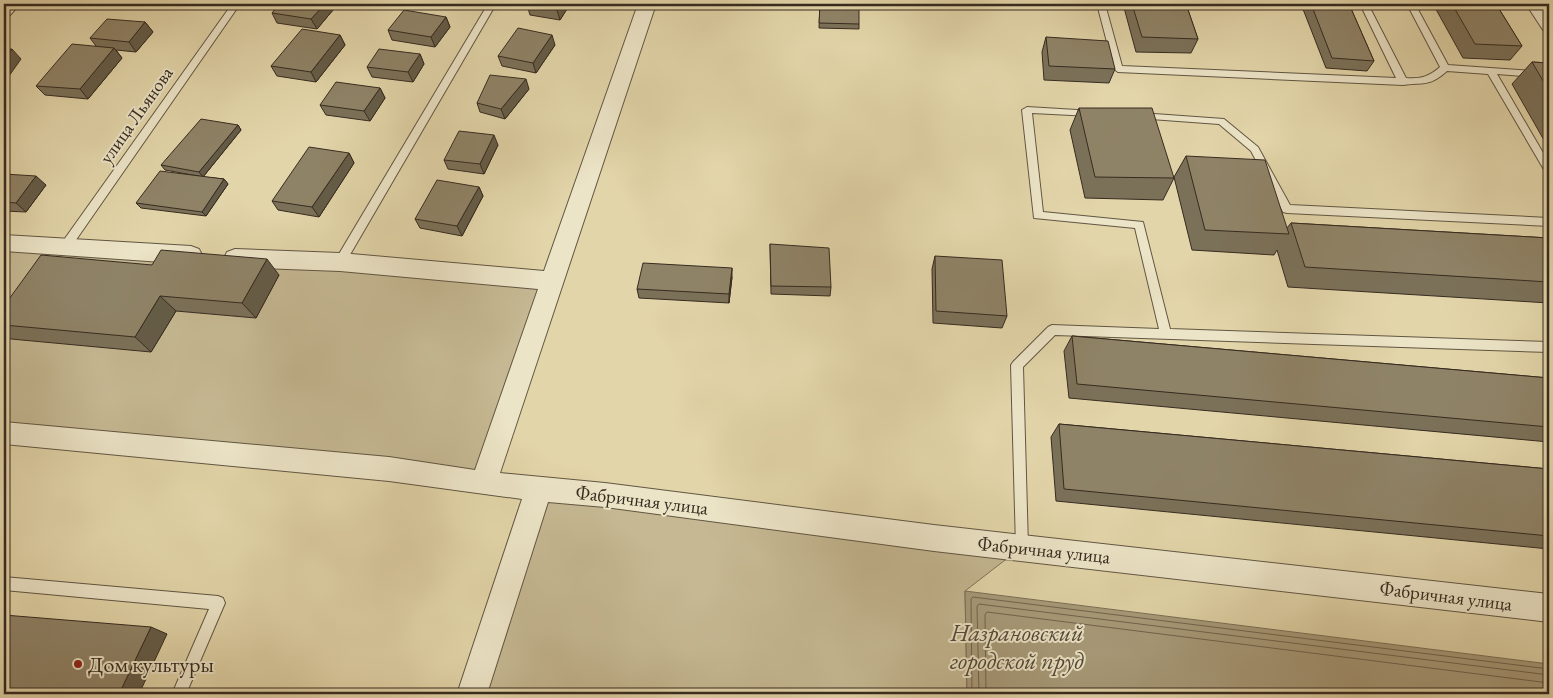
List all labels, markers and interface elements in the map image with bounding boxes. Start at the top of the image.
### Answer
street label: улица Льянова [93,61,179,168]
street label: Фабричная улица [574,479,710,521]
street label: Фабричная улица [976,531,1112,569]
street label: Фабричная улица [1378,575,1514,617]
water label: Назрановский городской пруд [949,617,1084,676]
place label: Дом культуры [88,650,214,679]
marker: Дом культуры [72,658,84,670]

